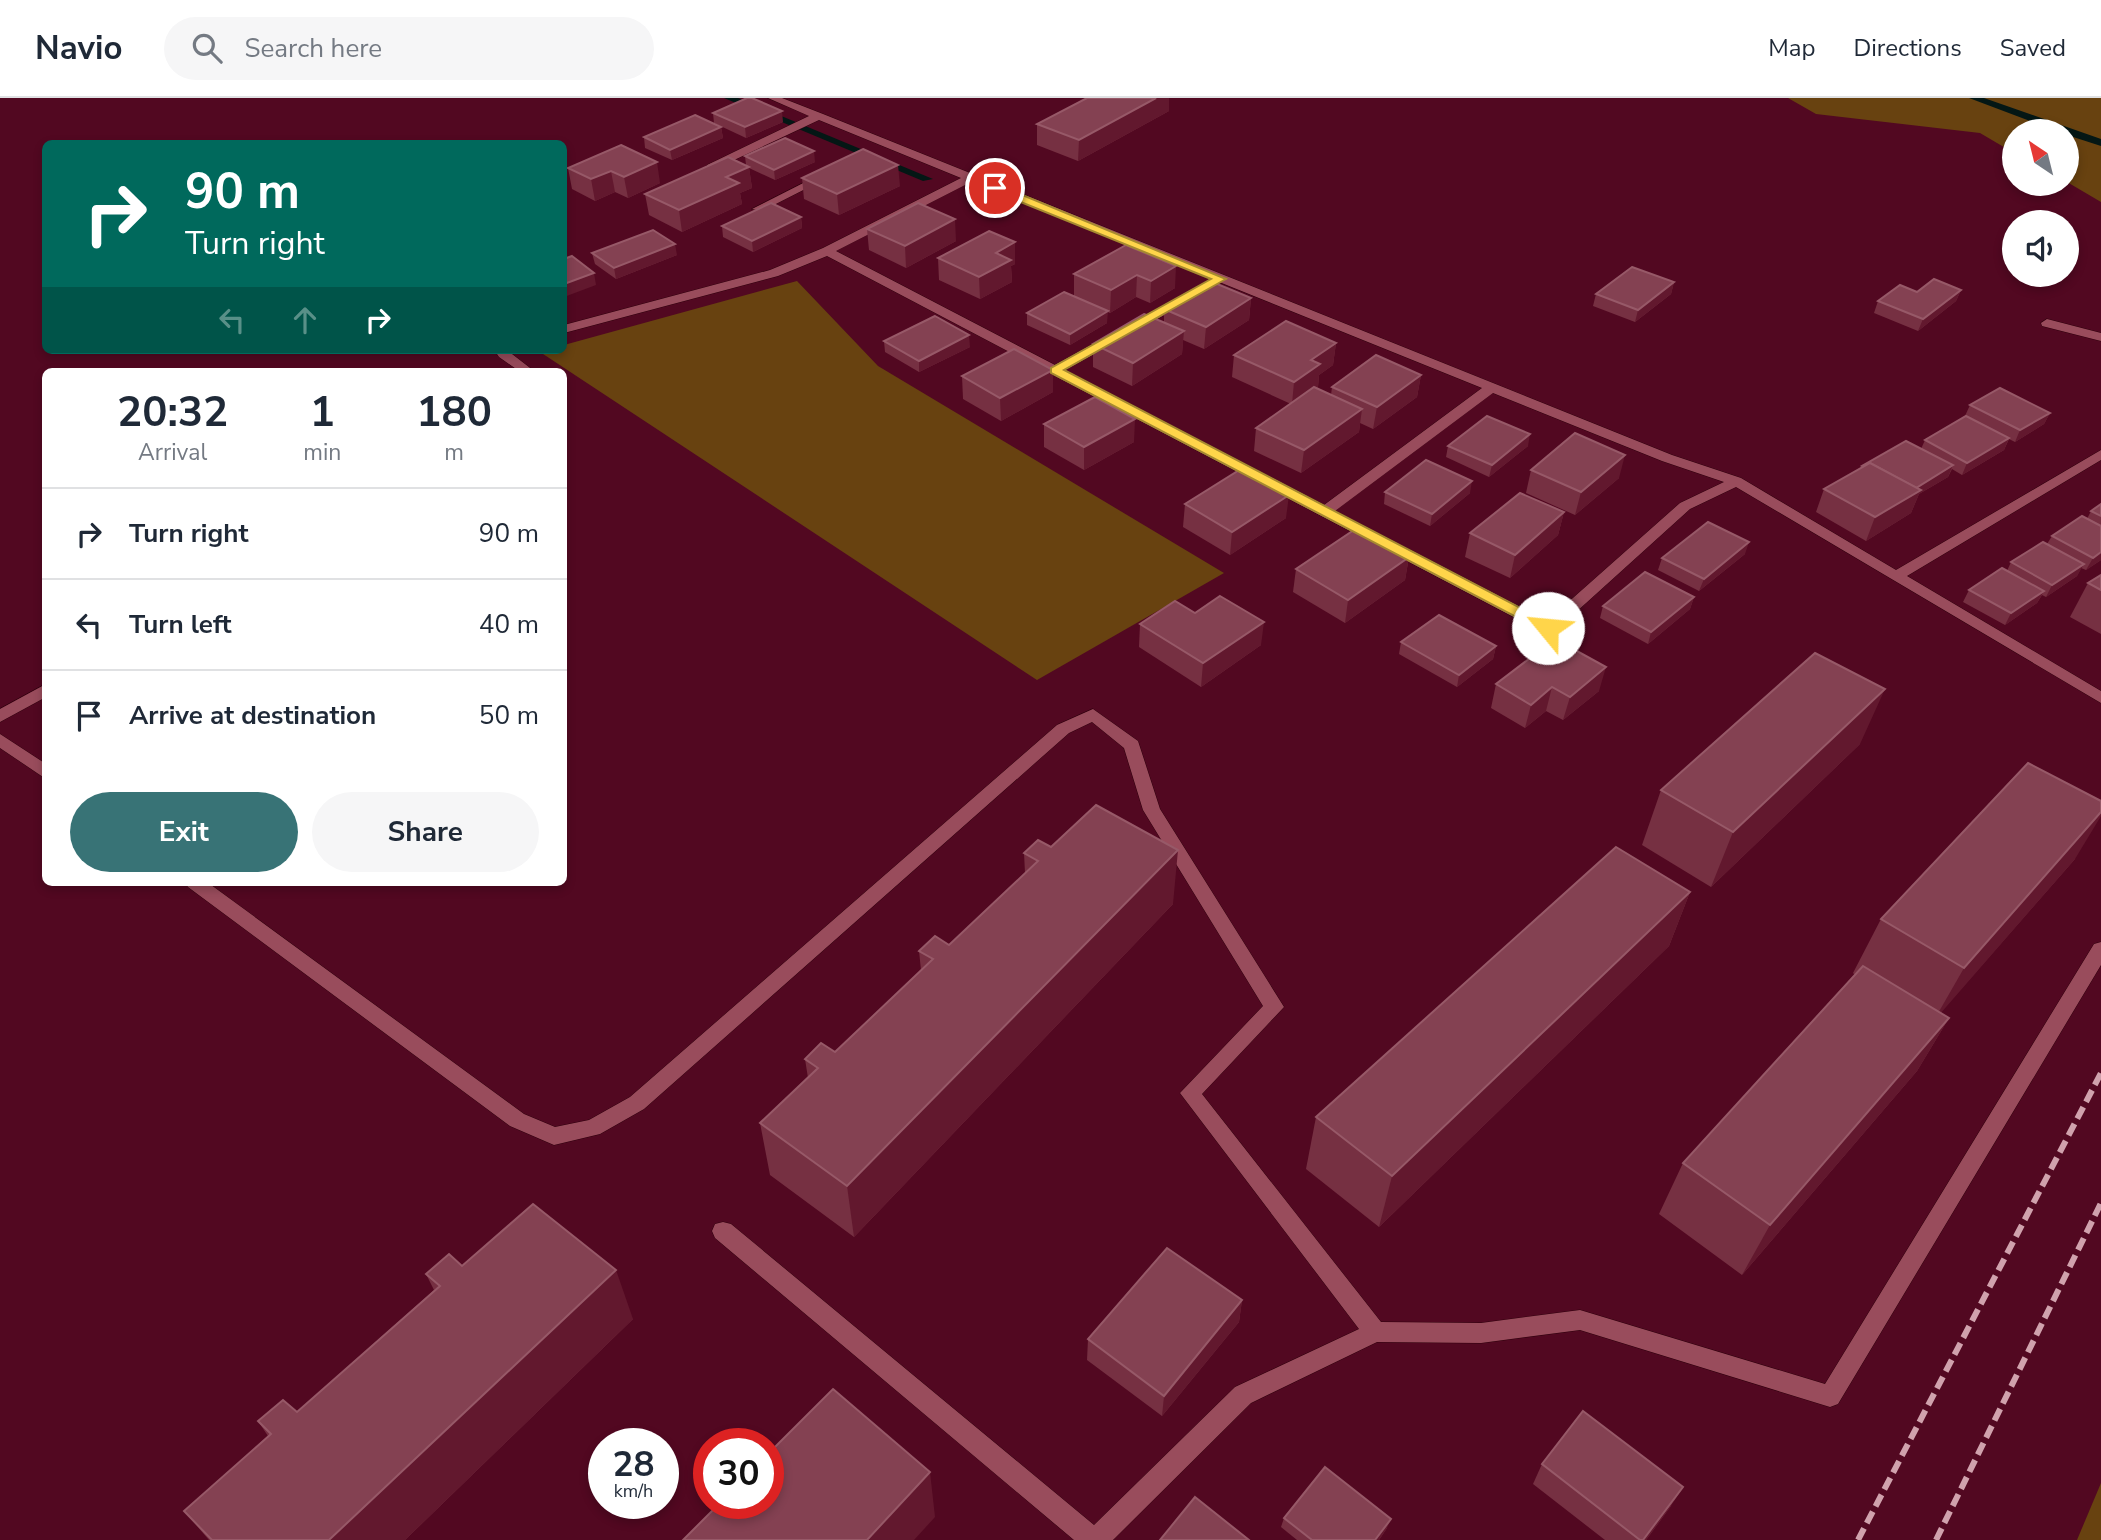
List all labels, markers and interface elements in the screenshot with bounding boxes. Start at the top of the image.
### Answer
search box [164,17,654,80]
text: Navio [35,26,122,71]
icon: search [188,29,226,67]
text: Search here [244,31,382,66]
text: Map [1768,32,1815,64]
text: Directions [1853,32,1962,64]
text: Saved [2000,32,2066,64]
north arrow [2002,119,2079,196]
map controls [2002,119,2079,287]
text: 90 m [185,158,300,225]
pin [965,158,1025,218]
icon: right [70,168,161,259]
icon: arrive [976,169,1014,207]
button: sound [2002,210,2079,287]
text: Turn right [185,222,325,265]
icon: left [213,301,251,339]
icon: ahead [286,301,324,339]
icon: right [359,301,397,339]
text: 20:32 [117,384,228,441]
text: 1 [310,384,335,441]
text: 180 [416,384,492,441]
text: Arrival [138,437,207,468]
text: min [303,437,341,468]
text: m [444,437,464,468]
icon: right [70,515,108,553]
text: Turn right [129,516,248,551]
text: 90 m [479,516,539,551]
position arrow [1511,591,1585,665]
icon: left [70,606,108,644]
text: Turn left [129,607,232,642]
text: 40 m [479,607,539,642]
icon: arrive [70,697,108,735]
text: Arrive at destination [129,698,376,733]
text: 50 m [479,698,539,733]
button: Exit [70,792,298,872]
button: Share [312,792,539,872]
speed limit sign: 30 [693,1428,784,1519]
text: 28 [612,1441,655,1488]
text: km/h [614,1479,653,1503]

